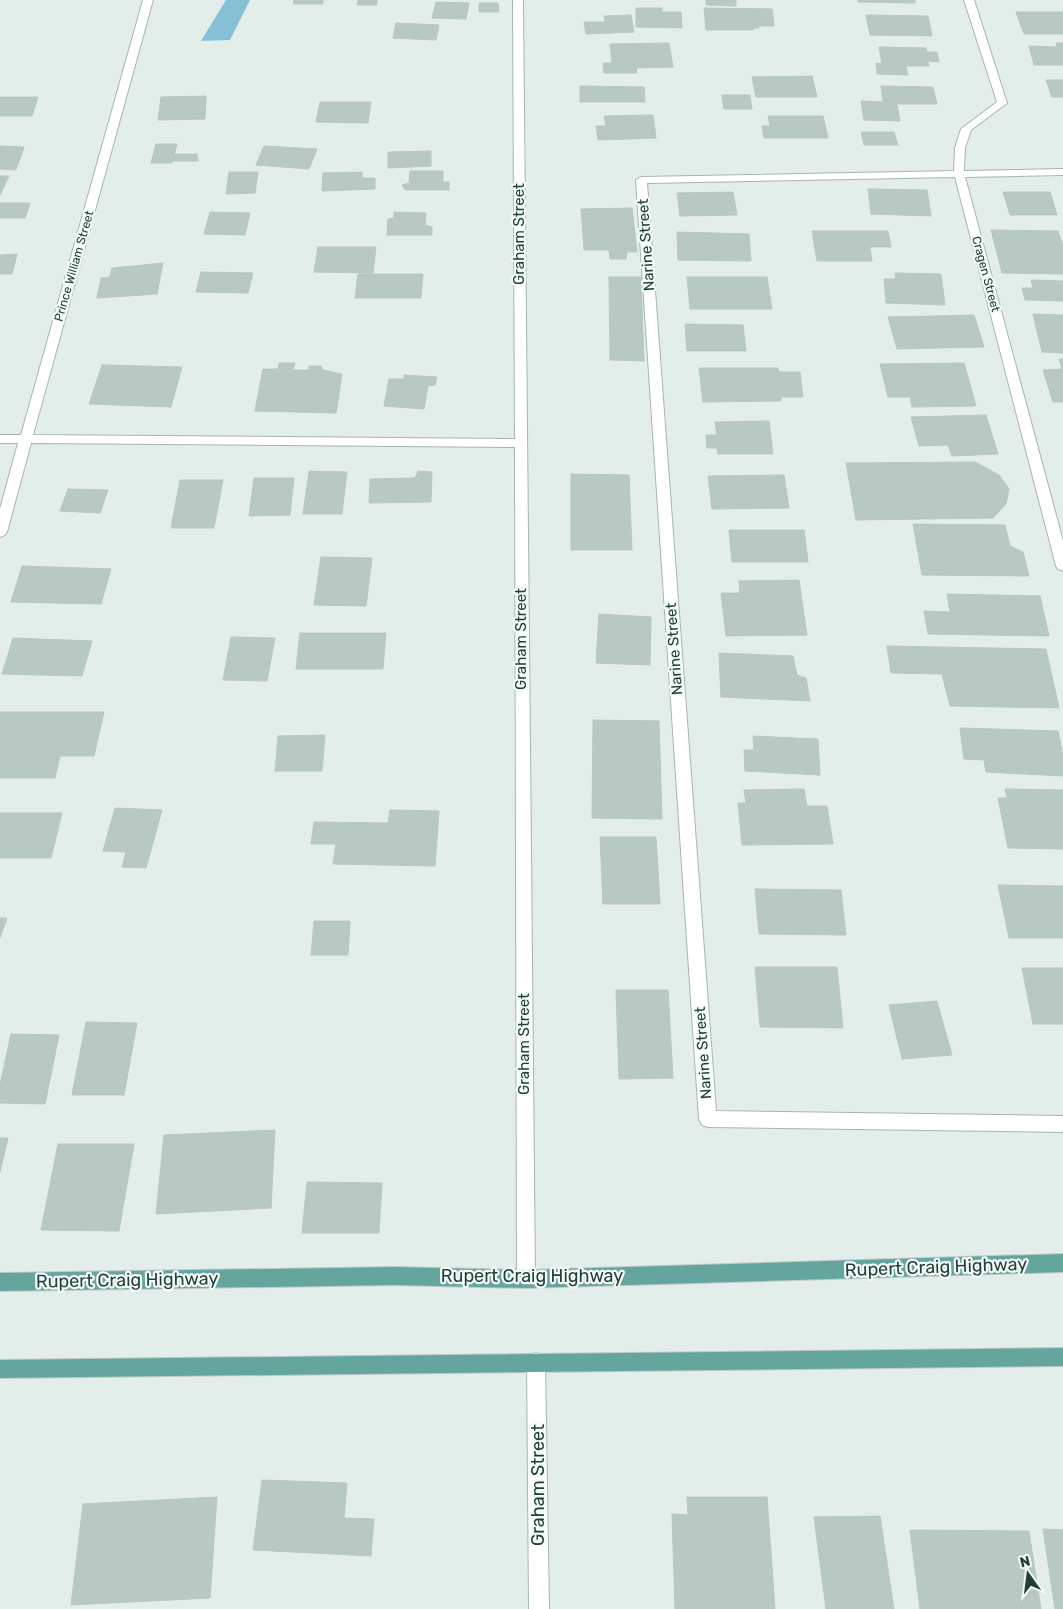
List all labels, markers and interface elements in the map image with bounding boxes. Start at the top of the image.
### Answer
street label: Graham Street [510,183,528,285]
street label: Narine Street [634,198,658,292]
street label: Prince William Street [51,209,97,323]
street label: Cragen Street [969,235,1003,314]
street label: Graham Street [512,588,530,690]
street label: Narine Street [662,602,686,696]
street label: Graham Street [515,993,533,1095]
street label: Narine Street [691,1006,715,1100]
street label: Rupert Craig Highway [844,1253,1028,1281]
street label: Rupert Craig Highway [441,1265,623,1287]
street label: Rupert Craig Highway [36,1267,218,1293]
street label: Graham Street [527,1424,549,1546]
north arrow [1003,1549,1053,1599]
text: N [1018,1552,1032,1571]

